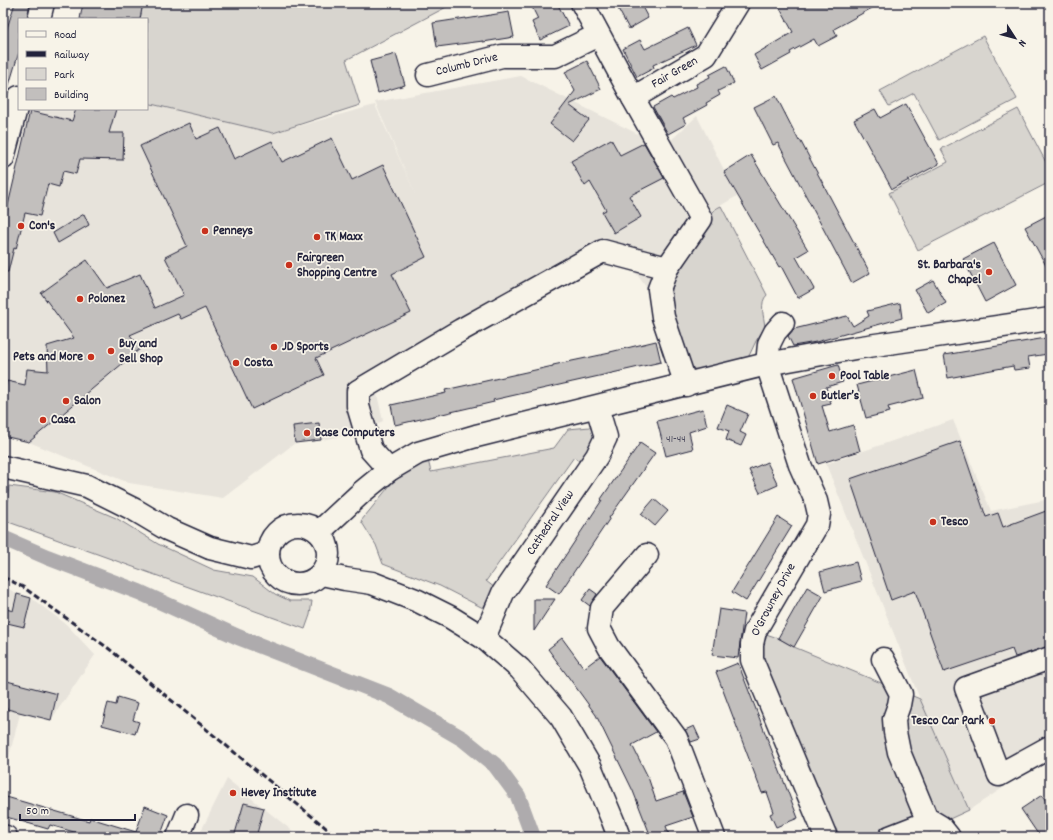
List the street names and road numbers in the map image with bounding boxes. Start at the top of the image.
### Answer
street label: Columb Drive [434,48,500,82]
street label: Fair Green [648,52,702,94]
street label: Cathedral View [522,487,580,559]
street label: O'Growney Drive [747,560,801,640]

